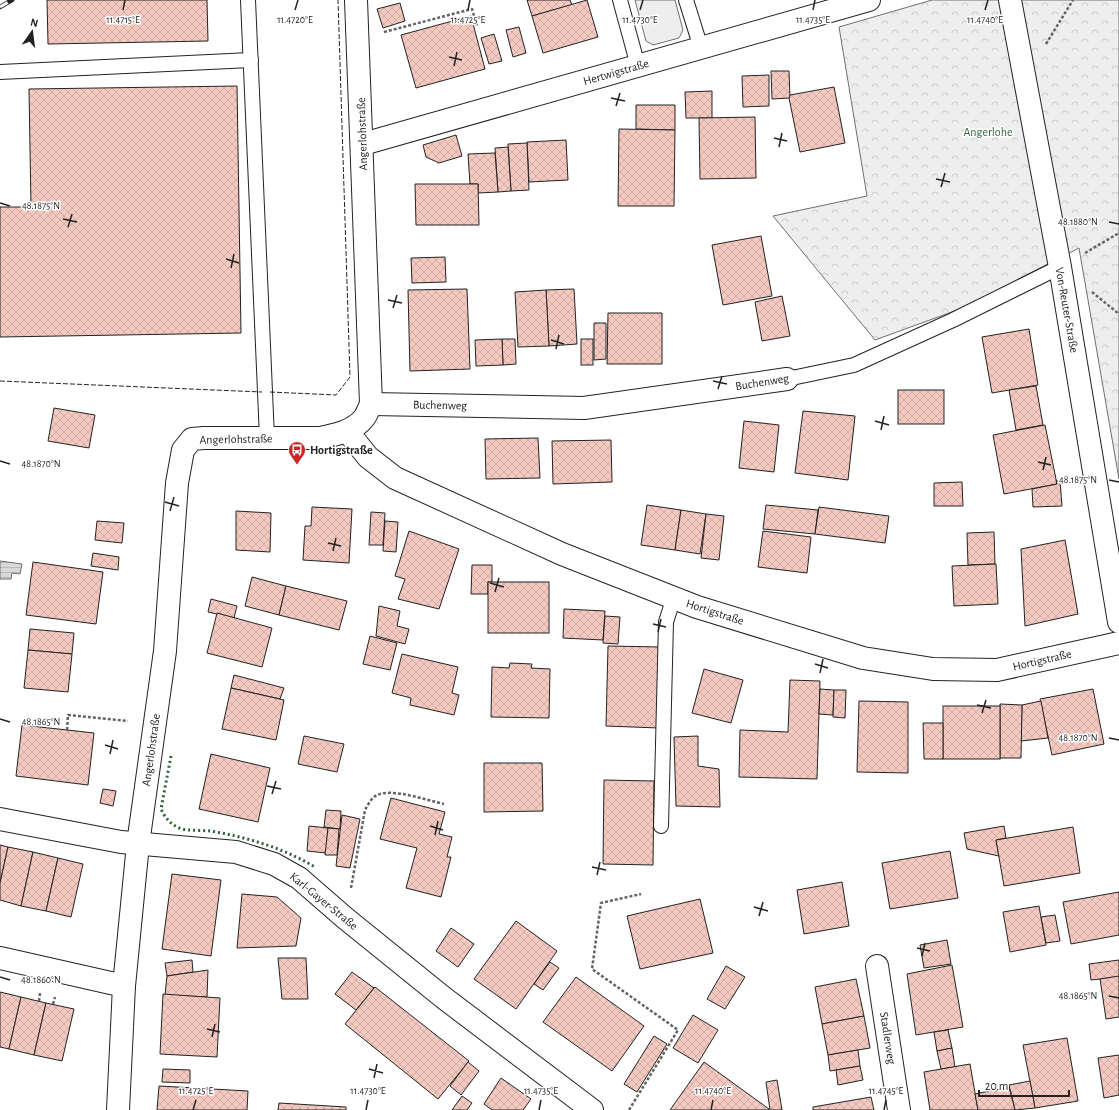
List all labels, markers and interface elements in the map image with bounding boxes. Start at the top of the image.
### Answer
north arrow [12,12,52,52]
text: 11.4715°E [106,15,140,25]
text: 11.4720°E [277,15,313,25]
text: 11.4725°E [451,15,485,25]
text: 11.4730°E [622,15,658,25]
text: 11.4735°E [796,15,830,25]
text: 11.4740°E [967,15,1003,25]
text: N [29,17,39,29]
street label: Hertwigstraße [582,57,650,87]
street label: Angerlohstraße [355,97,369,171]
park label: Angerlohe [964,126,1012,138]
text: 48.1875°N [22,201,60,211]
text: 48.1880°N [1058,217,1098,227]
street label: Von-Reuter-Straße [1054,266,1080,354]
street label: Buchenweg [734,372,790,392]
street label: Buchenweg [413,399,467,411]
street label: Angerlohstraße [199,432,273,446]
bus stop icon: Hortigstraße [287,440,307,465]
place label: Hortigstraße [310,444,373,456]
text: 48.1870°N [21,459,61,469]
text: 48.1875°N [1059,475,1097,485]
street label: Hortigstraße [685,597,745,627]
street label: Hortigstraße [1011,647,1073,673]
street label: Angerlohstraße [140,713,162,787]
text: 48.1865°N [22,717,60,727]
text: 48.1870°N [1058,733,1098,743]
street label: Karl-Gayer-Straße [287,870,360,933]
text: 48.1860°N [21,975,61,985]
text: 48.1865°N [1059,991,1097,1001]
street label: Stadlerweg [878,1011,898,1065]
scale bar [979,1072,1069,1098]
text: 20 m [985,1080,1008,1092]
text: 11.4725°E [179,1086,213,1096]
text: 11.4730°E [350,1086,386,1096]
text: 11.4735°E [524,1086,558,1096]
text: 11.4740°E [695,1086,731,1096]
text: 11.4745°E [869,1086,904,1096]

